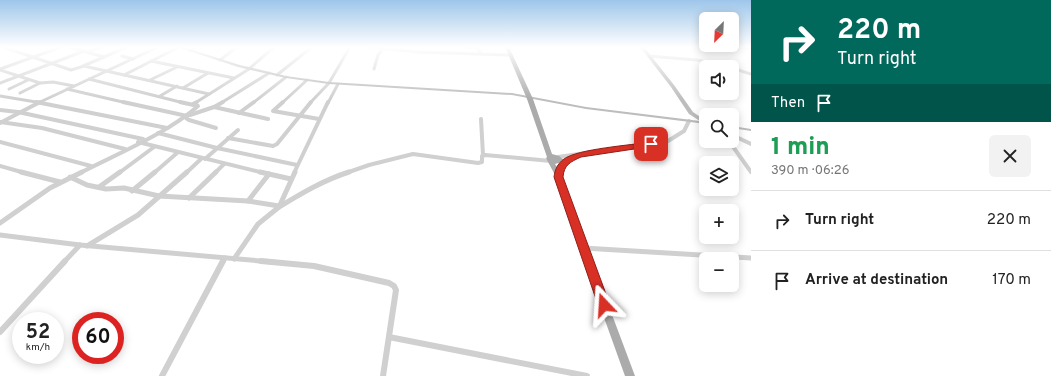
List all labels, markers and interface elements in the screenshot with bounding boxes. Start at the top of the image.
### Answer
north arrow [699,12,739,52]
map controls [699,12,739,292]
text: 220 m [837,13,921,49]
icon: right [771,16,823,68]
text: Turn right [837,48,917,71]
button: sound [699,60,739,100]
icon: arrive [813,92,835,114]
text: Then [771,94,805,113]
button: search [699,108,739,148]
pin [634,127,668,161]
icon: arrive [640,133,662,155]
text: 1 min [771,133,830,163]
button: close [989,135,1031,177]
button: layers [699,156,739,196]
text: 390 m · 06:26 [771,163,850,179]
button: + [699,204,739,244]
icon: right [771,210,793,232]
text: Turn right [805,211,874,230]
text: 220 m [987,211,1031,230]
button: − [699,252,739,292]
icon: arrive [771,270,793,292]
text: Arrive at destination [805,271,948,290]
text: 170 m [992,271,1031,290]
position arrow [583,284,625,326]
speed limit sign: 60 [72,312,124,364]
text: 52 [26,320,50,346]
text: km/h [26,341,50,354]

